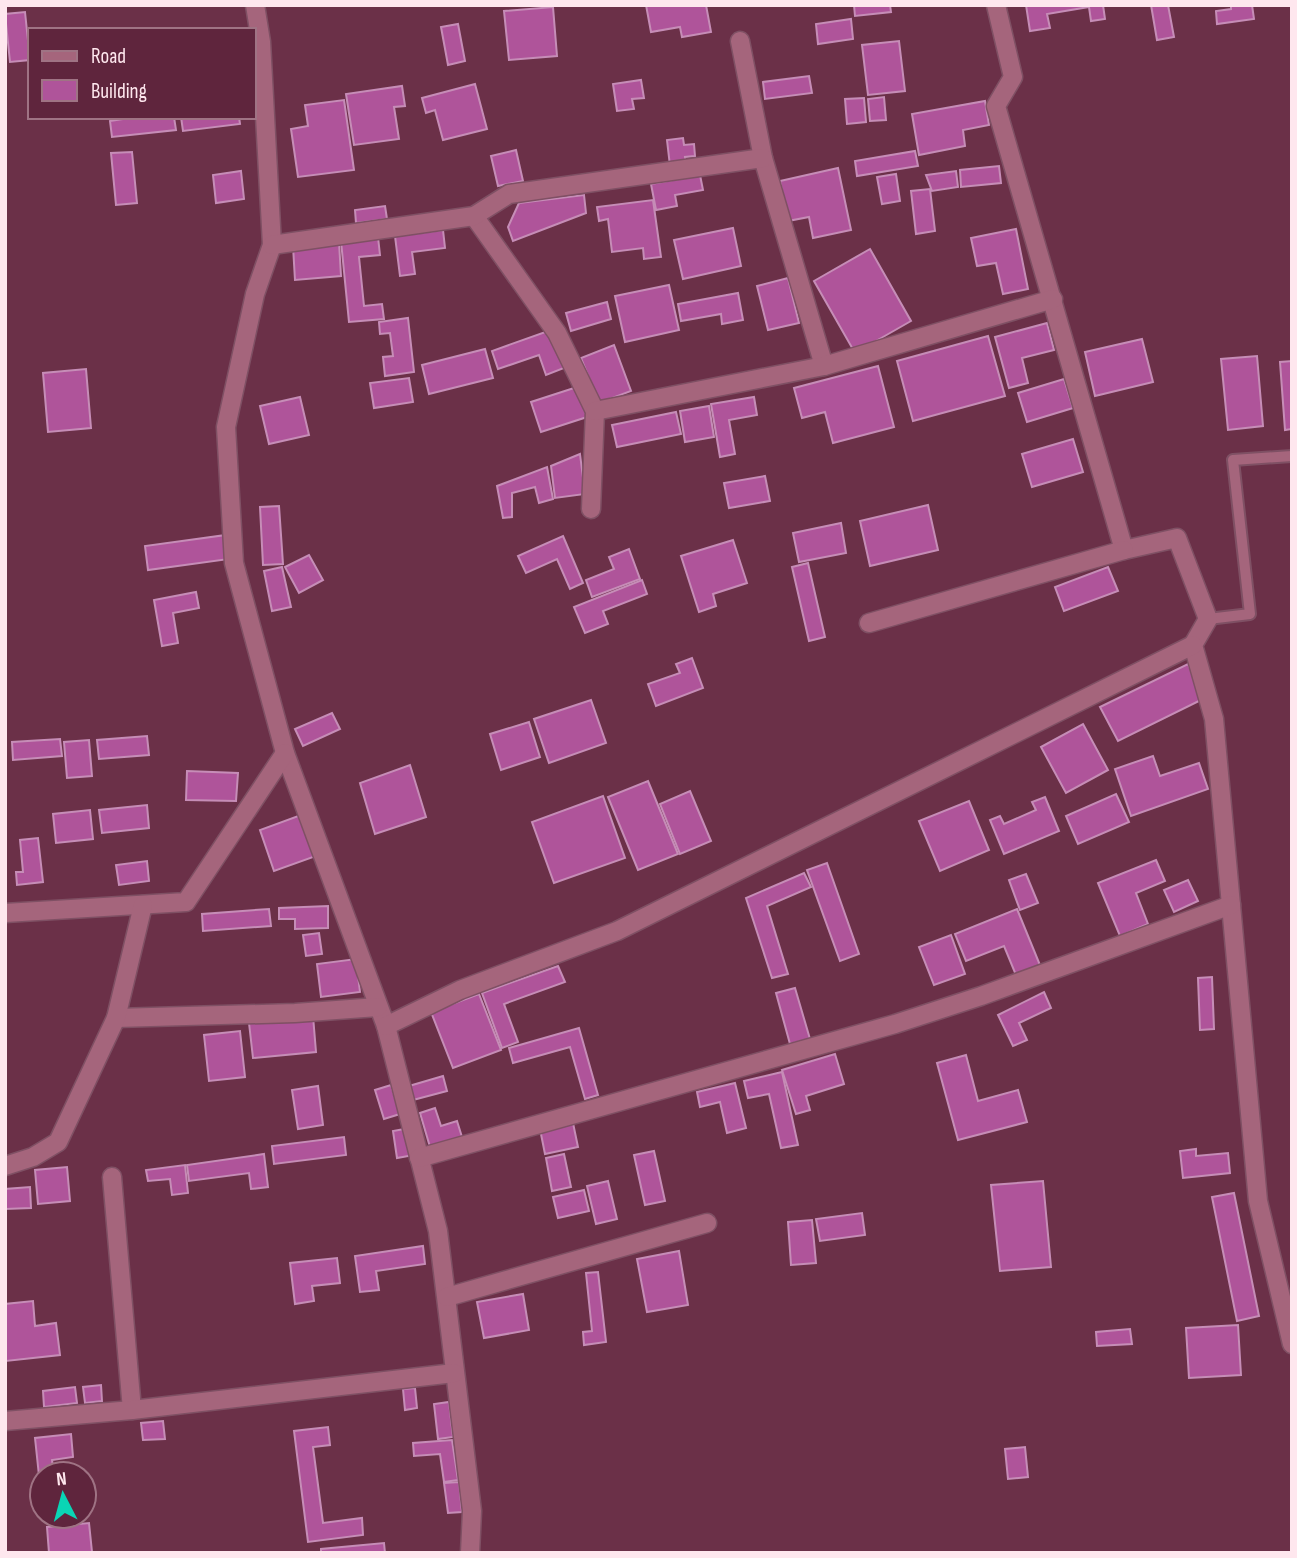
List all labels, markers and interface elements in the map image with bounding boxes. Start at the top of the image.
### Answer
legend [28,28,256,119]
text: Road [91,44,126,69]
text: Building [91,79,147,104]
north arrow [28,1460,98,1530]
text: N [55,1468,68,1492]

